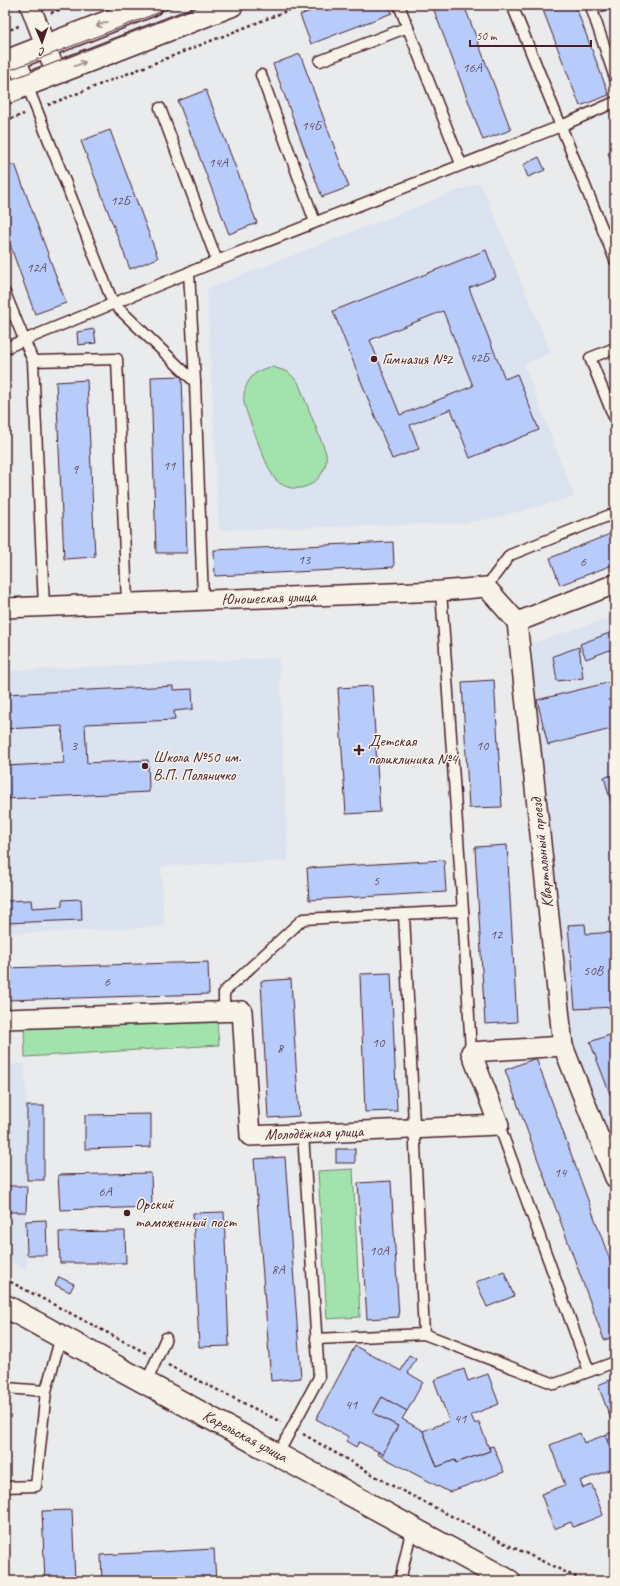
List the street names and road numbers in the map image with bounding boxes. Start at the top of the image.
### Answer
street label: Юношеская улица [221,586,318,610]
street label: Квартальный проезд [526,796,558,909]
street label: Молодёжная улица [264,1121,365,1145]
street label: Карельская улица [199,1405,292,1467]

